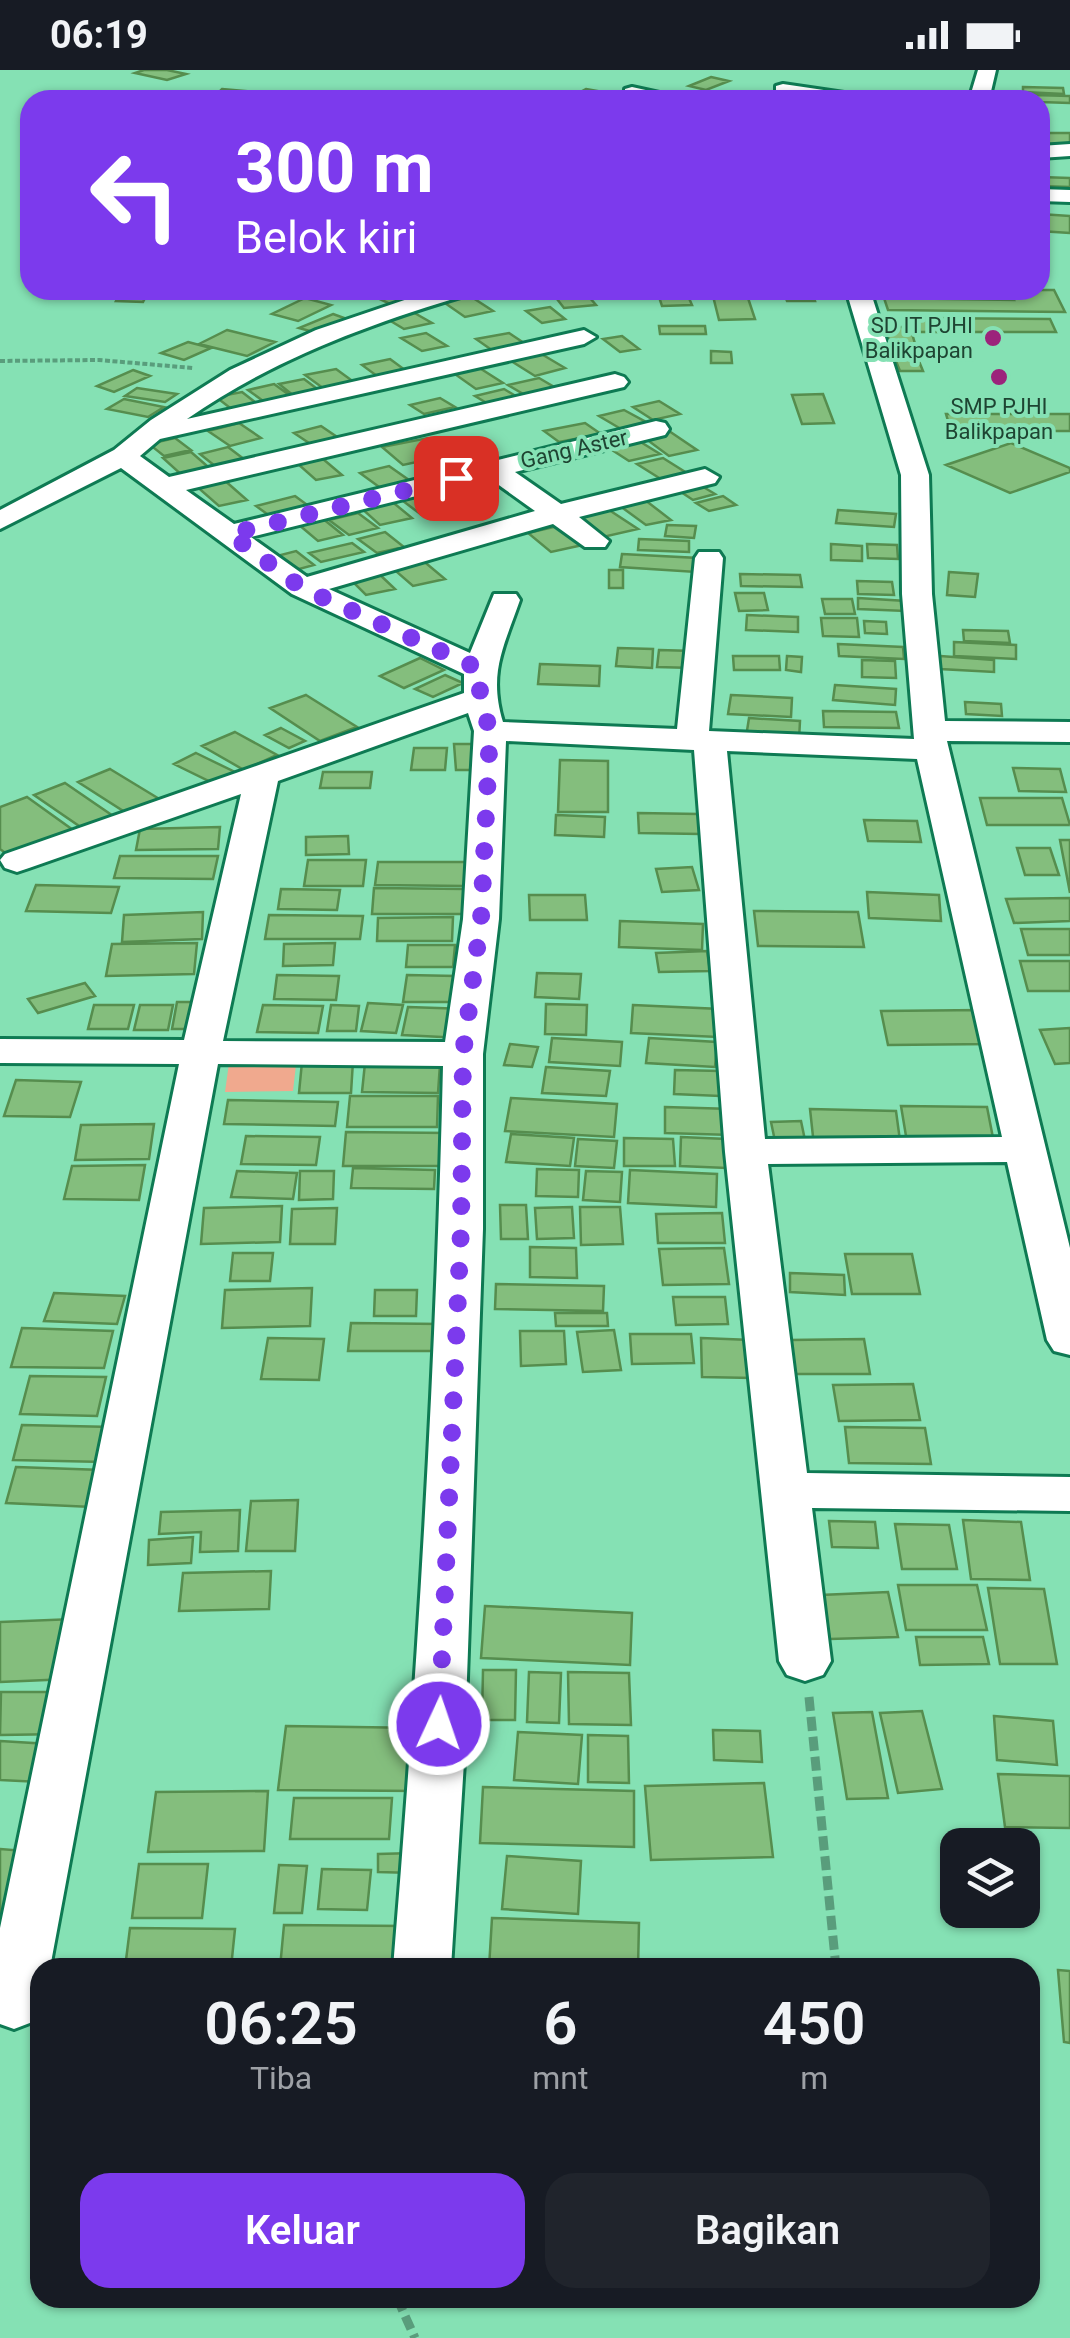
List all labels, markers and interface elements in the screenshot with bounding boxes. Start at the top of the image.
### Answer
text: 06:19 [50,13,148,57]
text: 300 m [235,127,434,209]
icon: left [70,130,200,260]
text: Belok kiri [235,211,417,264]
place label: SD IT PJHI Balikpapan [865,313,973,363]
marker: SD IT PJHI Balikpapan [982,327,1004,349]
marker: SMP PJHI Balikpapan [988,366,1010,388]
place label: SMP PJHI Balikpapan [945,394,1053,444]
street label: Gang Aster [518,424,630,473]
pin [414,436,499,521]
icon: arrive [429,451,484,506]
position arrow [387,1672,491,1776]
map controls [940,1828,1040,1928]
button: layers [940,1828,1040,1928]
text: 06:25 [204,1988,358,2059]
text: 6 [543,1988,577,2059]
text: 450 [763,1988,866,2059]
text: Tiba [250,2059,312,2097]
text: mnt [532,2059,588,2097]
text: m [800,2059,828,2097]
button: Keluar [80,2173,525,2288]
button: Bagikan [545,2173,990,2288]

